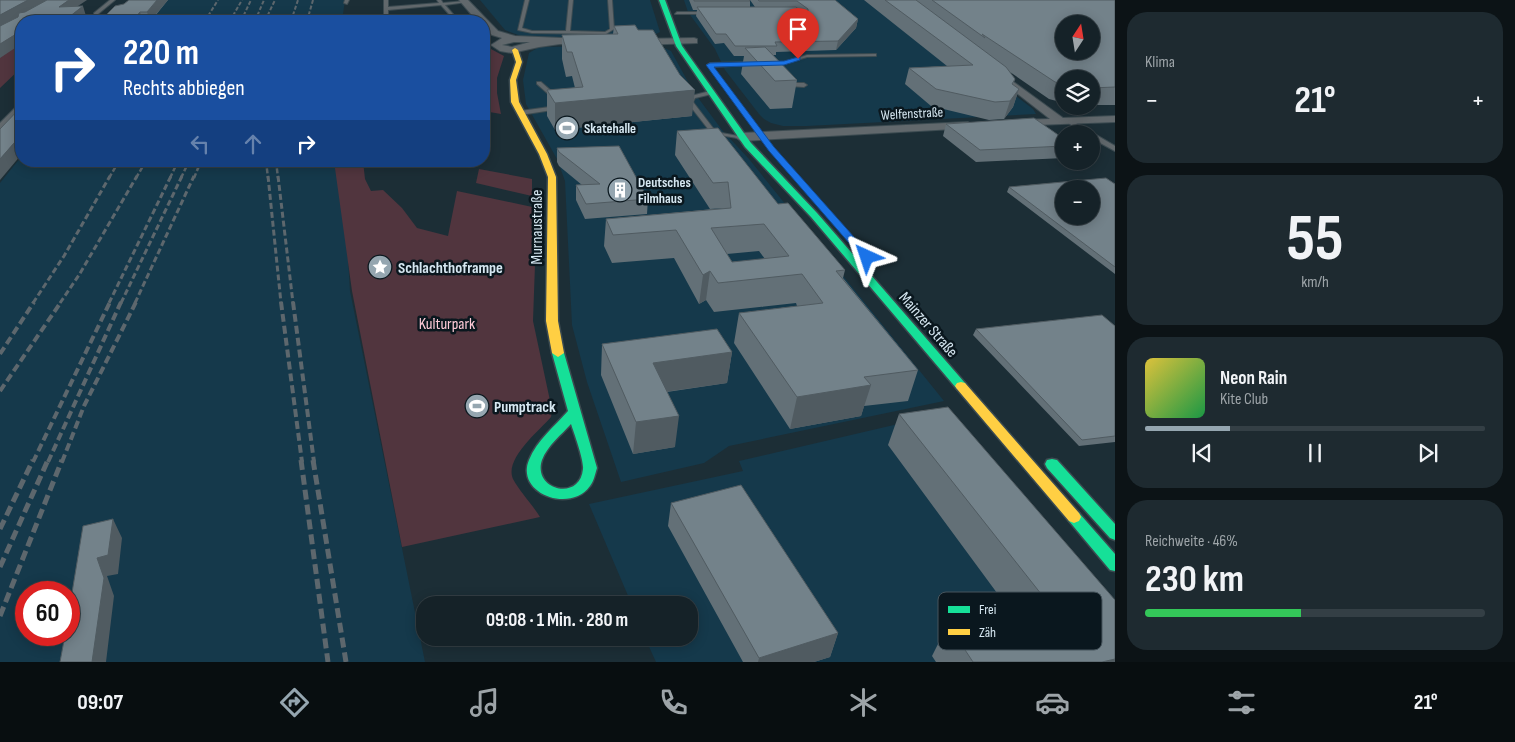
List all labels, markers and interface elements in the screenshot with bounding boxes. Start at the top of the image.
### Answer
pin [777,8,819,59]
icon: arrive [784,15,812,43]
north arrow [1055,15,1100,60]
map controls [1055,15,1100,225]
text: 220 m [123,32,199,75]
icon: right [40,35,105,100]
text: Klima [1145,53,1175,72]
button: layers [1055,70,1100,115]
text: Rechts abbiegen [123,75,245,102]
text: 21° [1294,78,1336,123]
text: − [1145,84,1159,117]
text: + [1471,84,1485,117]
street label: Welfenstraße [880,103,944,124]
sports icon: Skatehalle [554,115,580,141]
place label: Skatehalle [584,120,636,137]
button: + [1055,125,1100,170]
icon: left [186,130,214,158]
icon: ahead [239,130,267,158]
icon: right [292,130,320,158]
place label: Deutsches Filmhaus [638,174,691,207]
building icon: Deutsches Filmhaus [607,177,633,203]
button: − [1055,180,1100,225]
street label: Murnaustraße [528,190,547,264]
text: 55 [1286,201,1344,279]
position arrow [840,230,892,282]
place icon: Schlachthoframpe [367,254,393,280]
place label: Schlachthoframpe [398,259,503,278]
text: km/h [1301,273,1329,292]
street label: Mainzer Straße [894,289,961,361]
park label: Kulturpark [419,315,475,334]
text: Neon Rain [1220,367,1287,390]
text: Kite Club [1220,390,1268,409]
sports icon: Pumptrack [464,393,490,419]
place label: Pumptrack [494,398,556,417]
icon: previous [1188,439,1216,467]
icon: pause [1301,439,1329,467]
icon: next [1414,439,1442,467]
text: Reichweite · 46% [1145,532,1238,551]
text: 230 km [1145,557,1244,602]
speed limit sign: 60 [15,581,80,646]
legend [938,592,1102,650]
text: Frei [979,601,996,618]
text: 09:08 · 1 Min. · 280 m [486,609,628,632]
text: Zäh [979,624,996,641]
icon: directions [277,685,312,720]
icon: music [467,685,502,720]
icon: phone [656,685,691,720]
icon: climate [846,685,881,720]
icon: car [1035,685,1070,720]
icon: filters [1224,685,1259,720]
text: 09:07 [77,689,123,716]
text: 21° [1414,689,1438,716]

